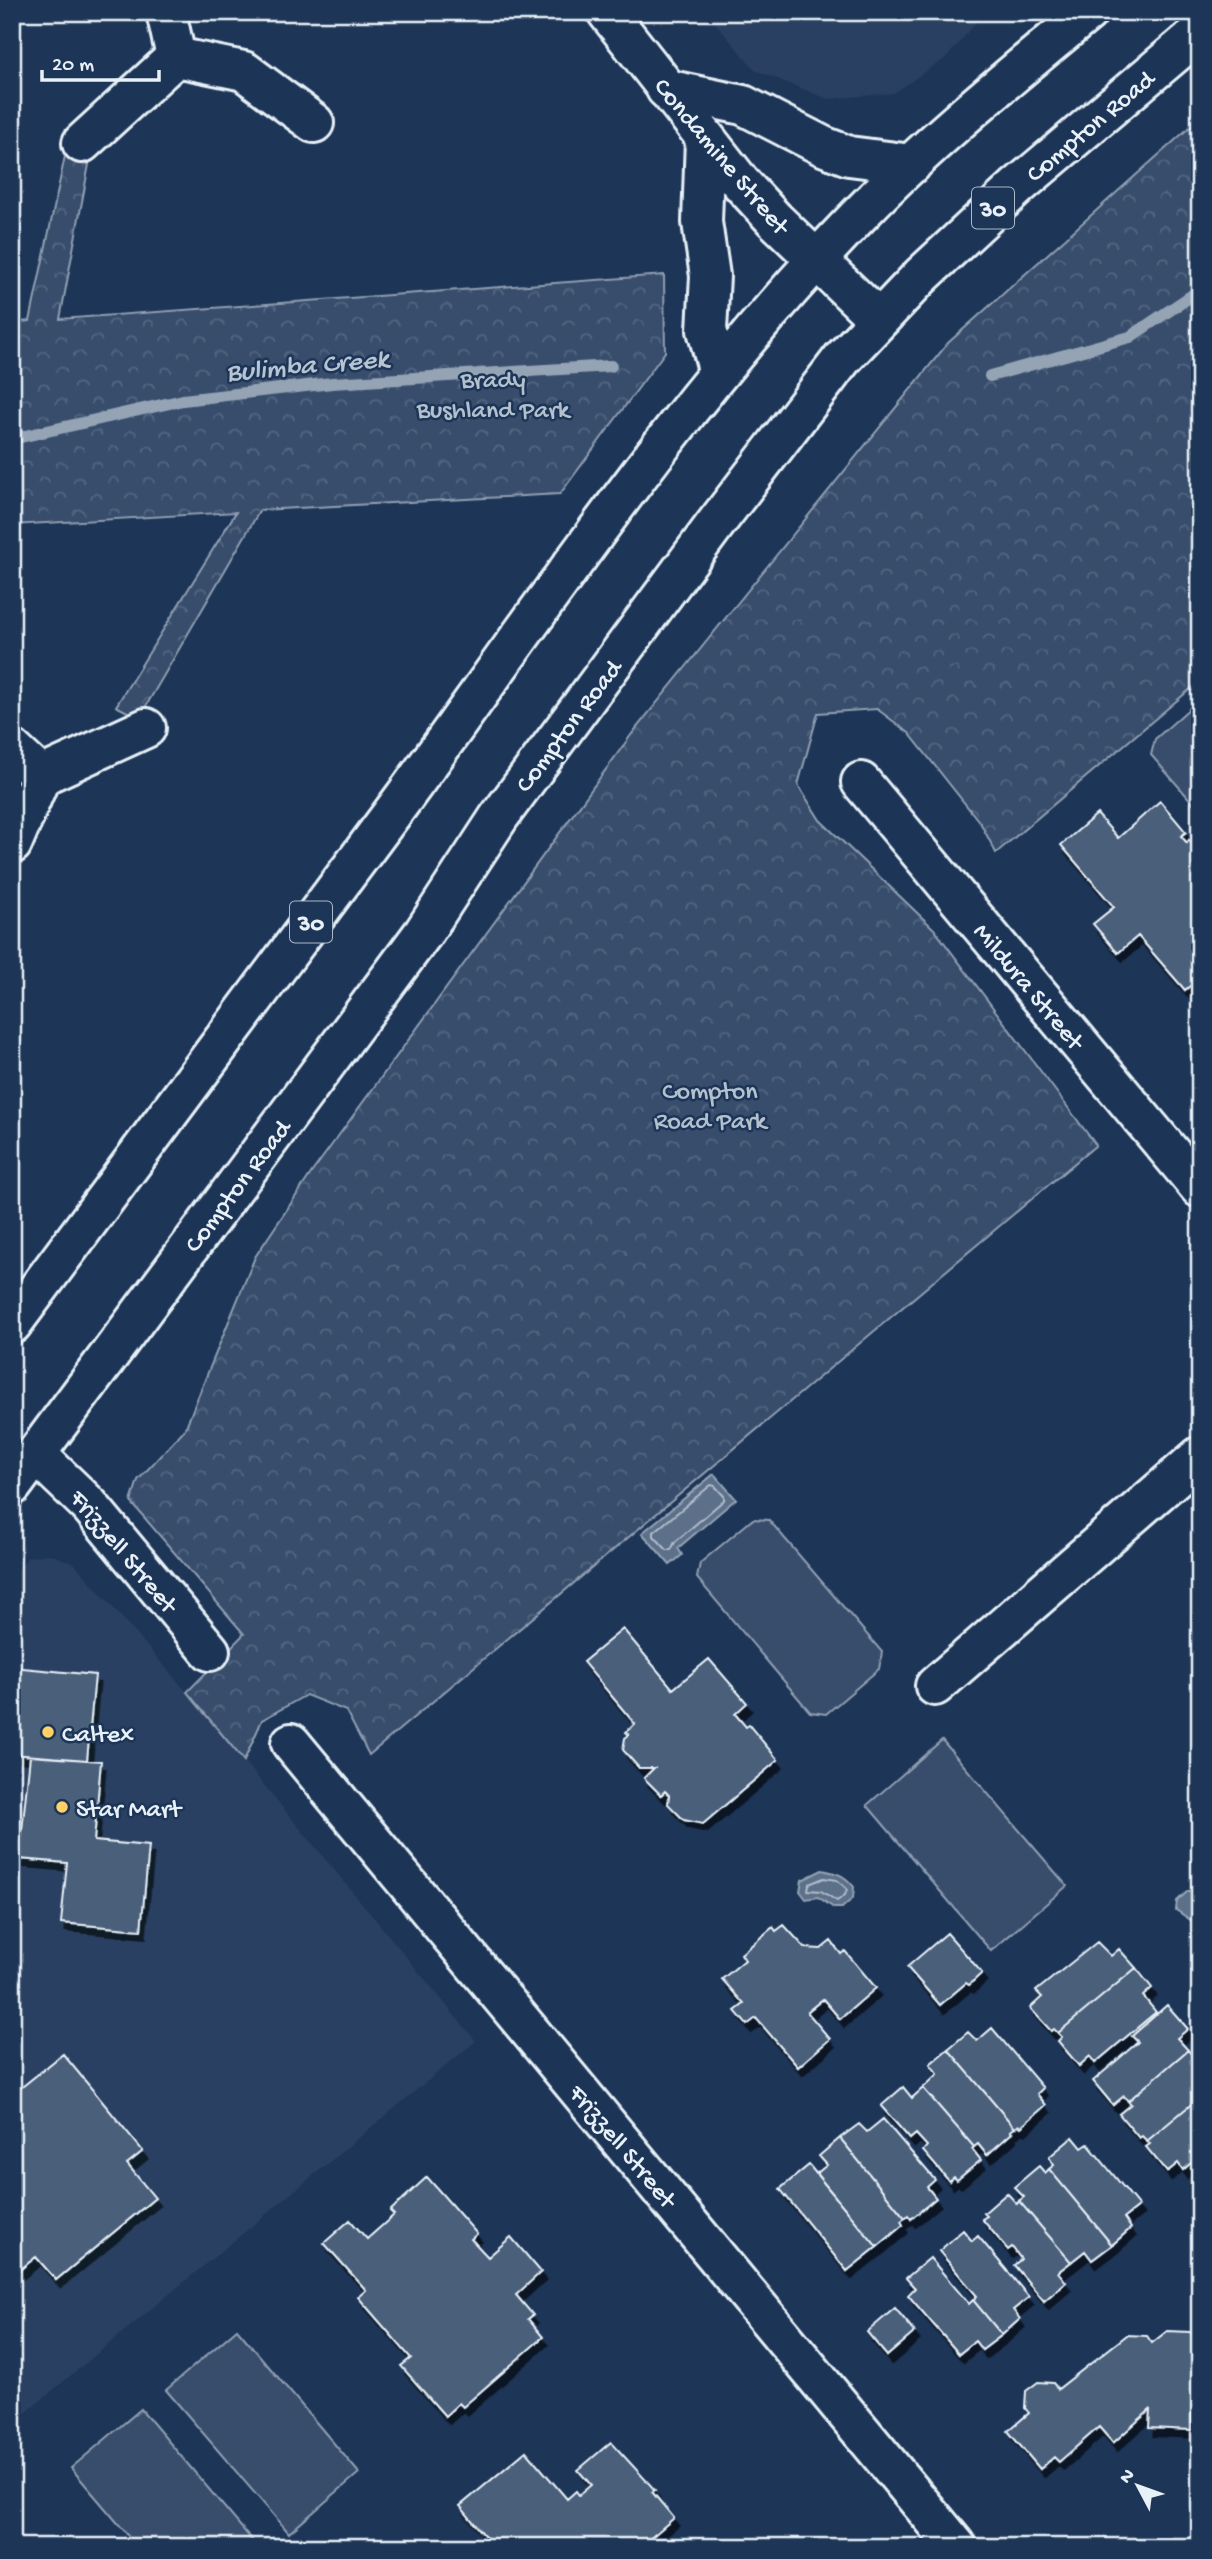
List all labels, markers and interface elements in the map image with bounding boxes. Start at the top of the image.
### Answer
scale bar [42,38,159,82]
text: 20 m [52,54,94,79]
street label: Compton Road [1021,65,1164,191]
street label: Condamine Street [645,73,796,244]
road number: 30 [972,188,1014,229]
water label: Bulimba Creek [225,344,393,391]
park label: Brady Bushland Park [416,367,572,428]
street label: Compton Road [511,654,632,800]
road number: 30 [290,902,332,942]
street label: Mildura Street [965,918,1090,1059]
park label: Compton Road Park [654,1078,769,1139]
street label: Compton Road [180,1114,301,1260]
street label: Frizzell Street [60,1484,184,1623]
place label: Caltex [62,1721,134,1752]
marker: Caltex [40,1724,56,1740]
place label: Star Mart [76,1796,183,1827]
marker: Star Mart [54,1799,70,1815]
street label: Frizzell Street [559,2079,683,2218]
north arrow [1104,2450,1174,2520]
text: N [1115,2465,1141,2489]

